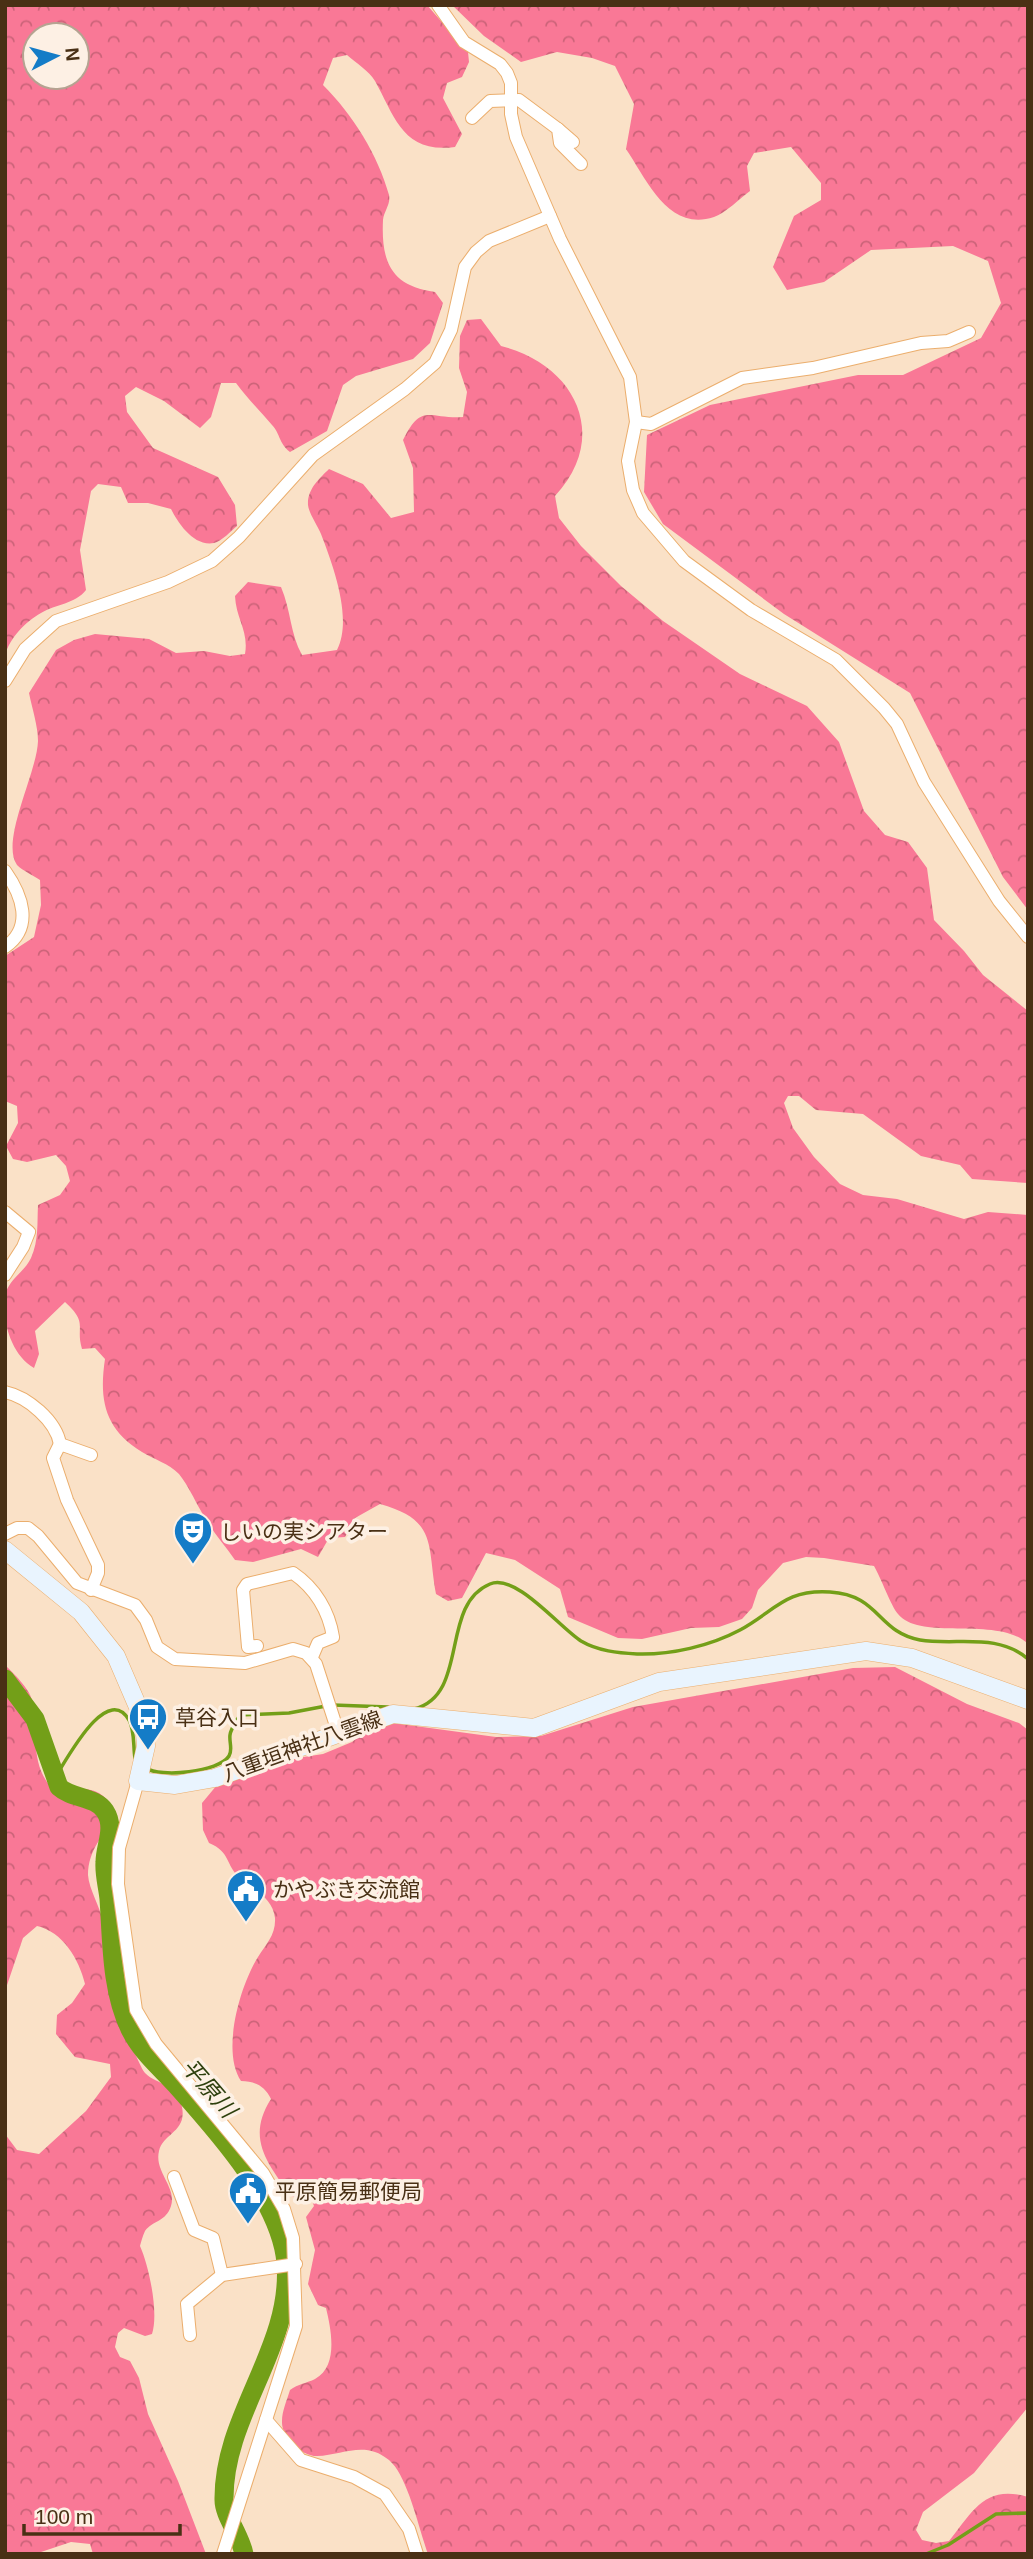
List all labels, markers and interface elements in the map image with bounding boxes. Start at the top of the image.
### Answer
north arrow [21,21,91,91]
text: N [61,46,84,62]
theatre icon: しいの実シアター [172,1510,214,1565]
place label: しいの実シアター [220,1520,388,1543]
bus stop icon: 草谷入口 [127,1696,169,1751]
place label: 草谷入口 [175,1706,259,1729]
street label: 八重垣神社八雲線 [219,1706,385,1786]
public building icon: かやぶき交流館 [225,1868,267,1923]
place label: かやぶき交流館 [273,1878,420,1901]
water label: 平原川 [177,2053,243,2125]
public building icon: 平原簡易郵便局 [227,2170,269,2225]
place label: 平原簡易郵便局 [275,2180,422,2203]
scale bar [24,2492,180,2536]
text: 100 m [35,2505,93,2528]

